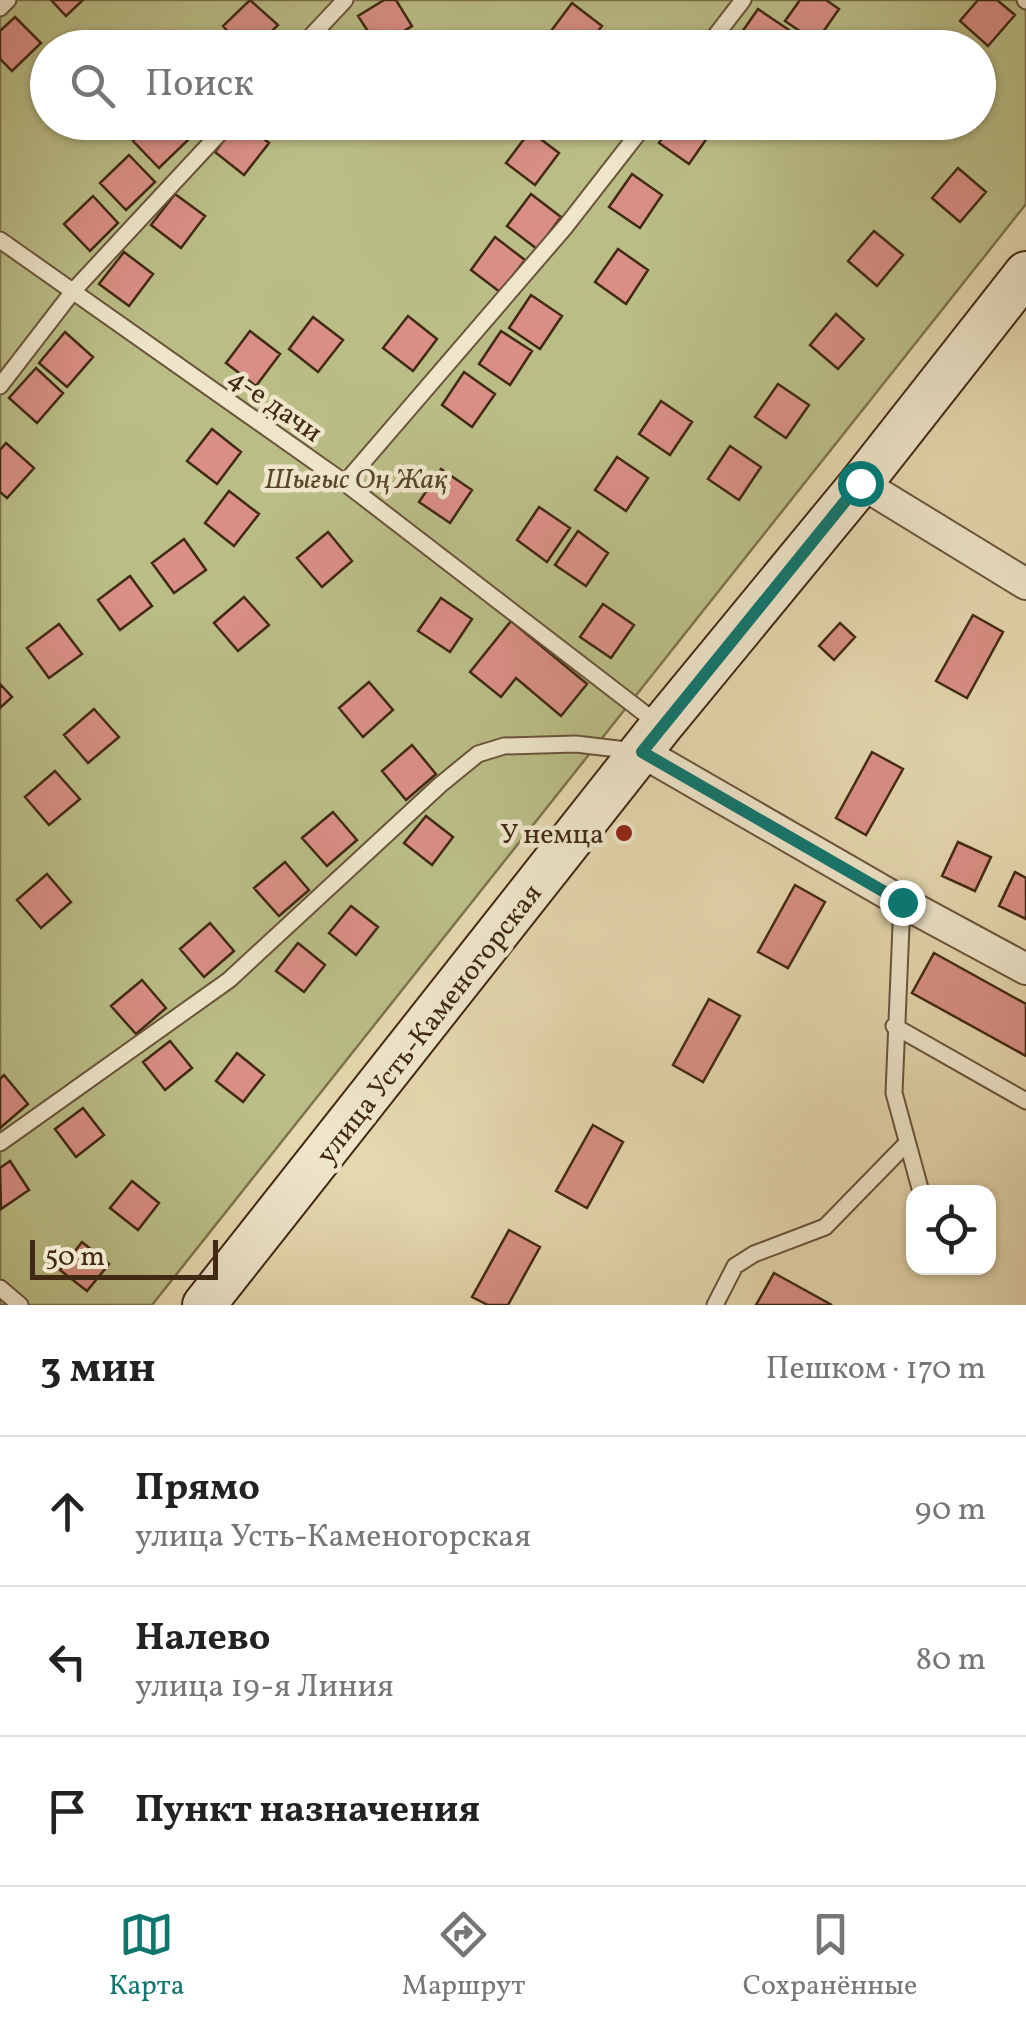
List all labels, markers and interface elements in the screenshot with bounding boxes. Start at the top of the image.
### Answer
search box [30,30,996,140]
icon: search [65,58,120,113]
text: Поиск [145,59,254,112]
street label: 4-е дачи [220,359,330,453]
park label: Шығыс Оң Жақ [265,461,448,500]
route start [838,461,884,507]
place label: У немца [500,816,604,855]
marker: У немца [613,822,635,844]
street label: улица Усть-Каменогорская [308,876,552,1173]
route end [880,880,926,926]
map controls [906,1185,996,1275]
button: locate [906,1185,996,1275]
scale bar [30,1235,218,1280]
text: 50 m [45,1238,105,1277]
text: 3 мин [40,1341,156,1400]
text: Пешком · 170 m [766,1348,986,1392]
text: Прямо [135,1463,260,1516]
icon: ahead [40,1484,95,1539]
text: 90 m [915,1489,986,1533]
text: улица Усть-Каменогорская [135,1516,531,1560]
text: Налево [135,1613,271,1666]
icon: left [40,1634,95,1689]
text: 80 m [916,1639,986,1683]
text: улица 19-я Линия [135,1666,394,1710]
icon: arrive [40,1784,95,1839]
text: Пункт назначения [135,1785,480,1838]
tab: Карта [109,1907,185,2006]
tab: Маршрут [402,1907,525,2006]
tab: Сохранённые [743,1907,917,2006]

